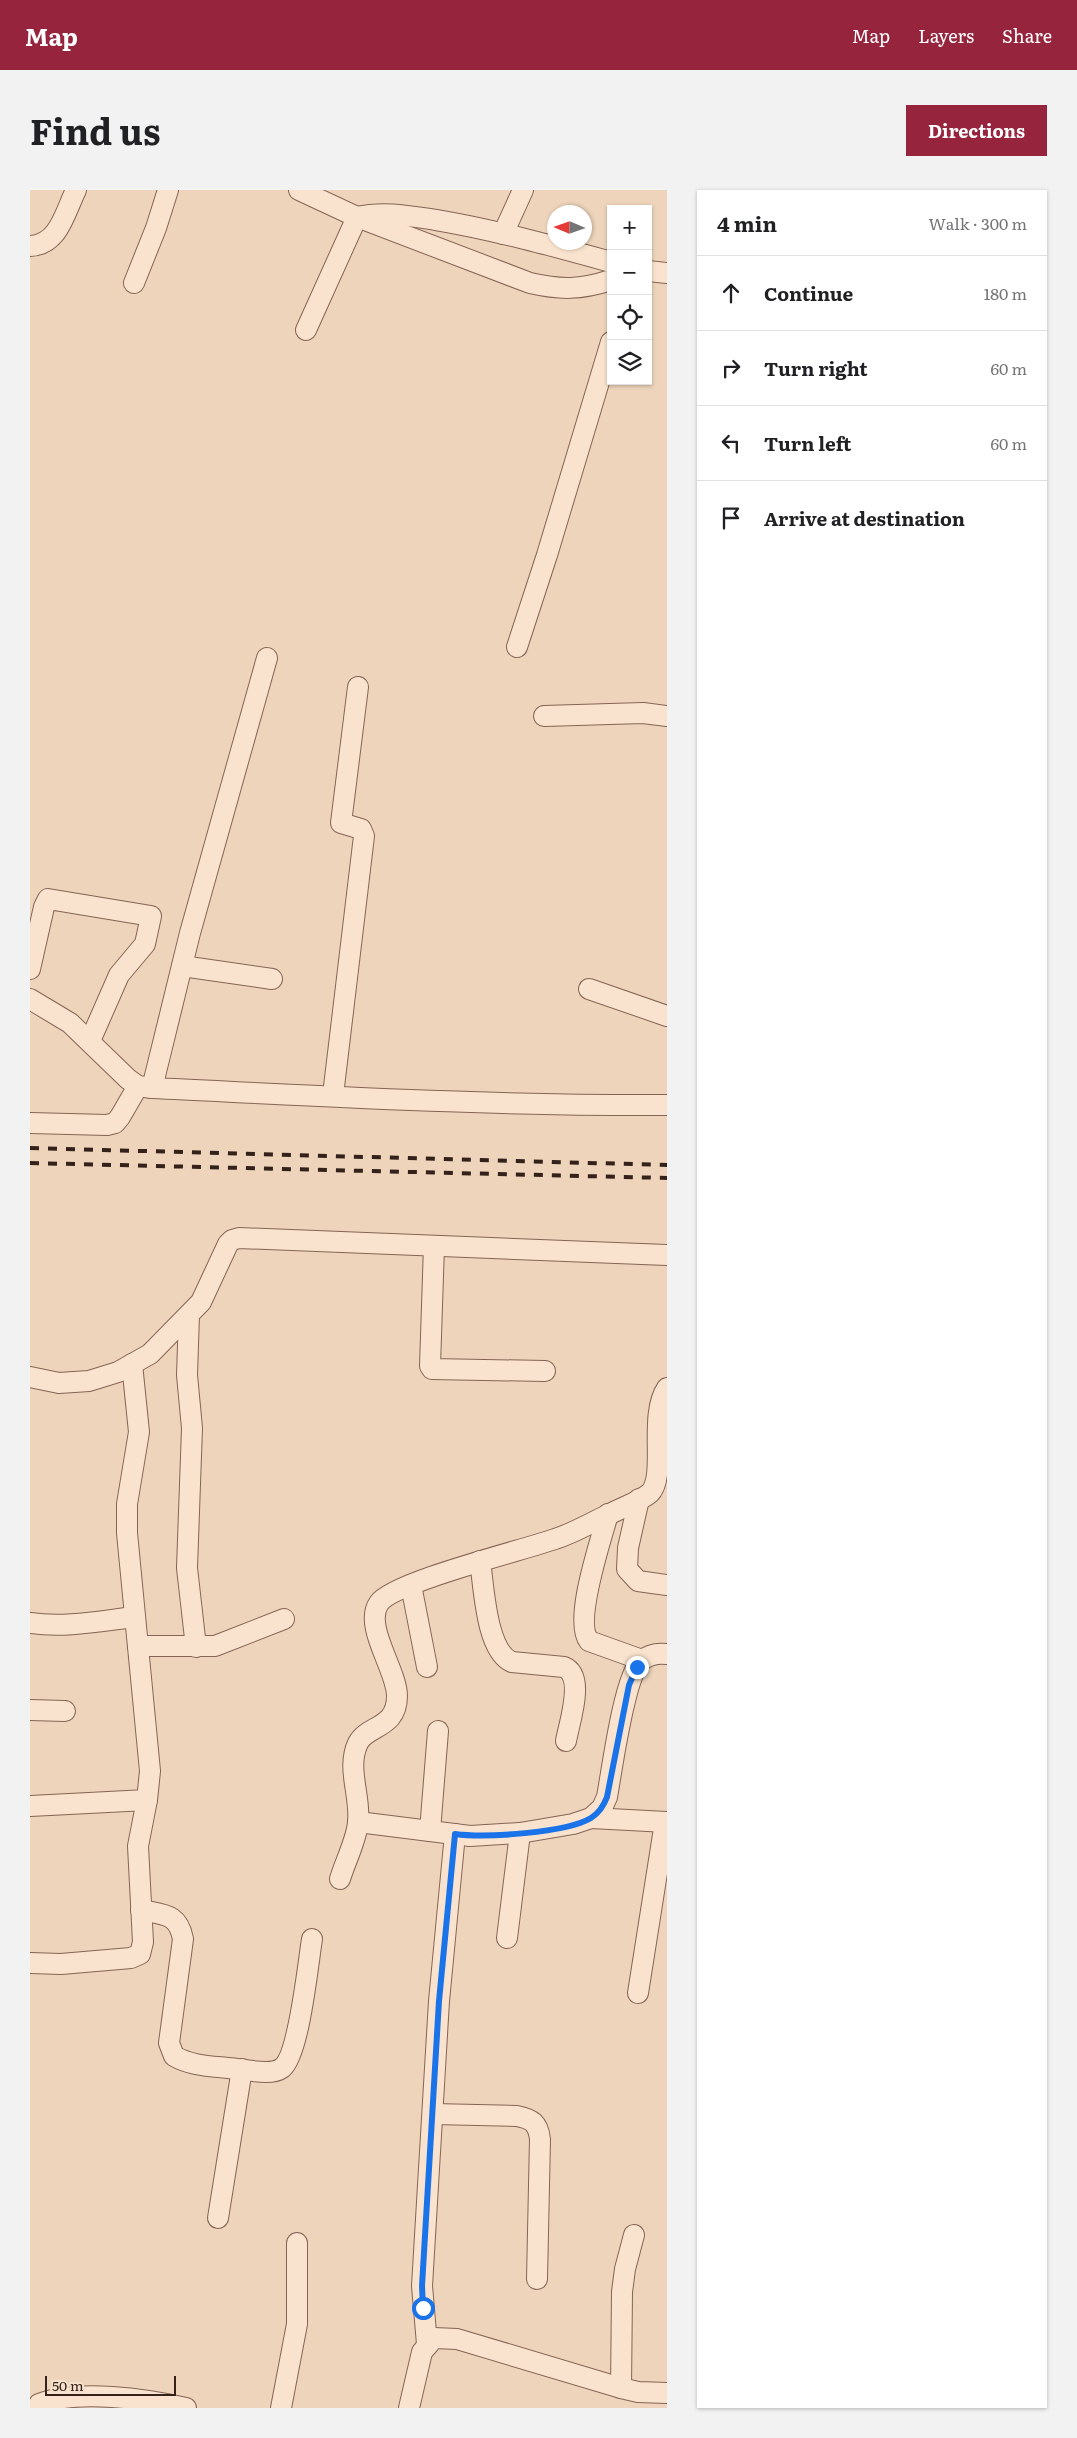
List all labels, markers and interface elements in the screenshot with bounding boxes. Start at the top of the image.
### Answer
text: Map [25,18,78,53]
text: Map [852,22,890,49]
text: Layers [918,22,974,49]
text: Share [1002,22,1052,49]
text: Find us [30,104,160,156]
button: Directions [906,105,1047,156]
north arrow [547,205,592,250]
map controls [607,205,652,385]
button: + [607,205,652,250]
text: 4 min [717,207,777,238]
text: Walk · 300 m [928,211,1027,235]
button: − [607,250,652,295]
icon: ahead [717,279,745,307]
text: Continue [764,279,853,307]
text: 180 m [984,281,1027,305]
button: locate [607,295,652,340]
button: layers [607,340,652,385]
icon: right [717,354,745,382]
text: Turn right [764,354,868,382]
text: 60 m [990,356,1027,380]
icon: left [717,429,745,457]
text: Turn left [764,429,851,457]
text: 60 m [990,431,1027,455]
icon: arrive [717,504,745,532]
text: Arrive at destination [764,504,965,532]
route end [626,1656,649,1679]
route start [412,2297,435,2320]
scale bar [45,2373,176,2396]
text: 50 m [52,2375,84,2395]

